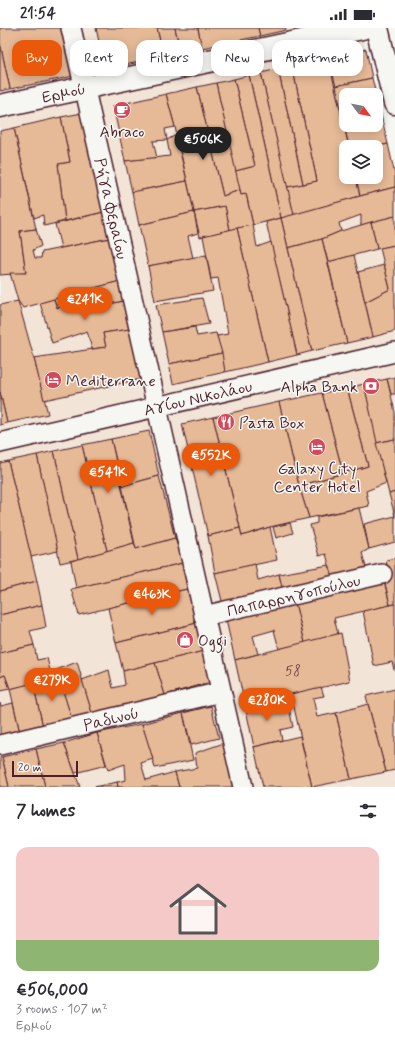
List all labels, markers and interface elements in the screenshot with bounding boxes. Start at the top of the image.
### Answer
text: 21:54 [20,4,56,24]
chip: Buy [12,40,62,76]
chip: Rent [70,40,128,76]
chip: Filters [136,40,203,76]
chip: New [211,40,264,76]
chip: Apartment [272,40,363,76]
street label: Ερμού [40,79,88,109]
north arrow [339,88,383,132]
map controls [339,88,383,184]
cafe icon: Abraco [112,100,132,120]
place label: Abraco [100,122,144,143]
pin: €506K [175,127,231,161]
text: €506K [183,131,223,148]
button: layers [339,140,383,184]
street label: Ρήγα Φεραίου [89,156,132,261]
pin: €241K [57,287,113,321]
text: €241K [66,291,104,308]
hotel icon: Mediterrane [43,370,63,390]
place label: Mediterrane [66,371,156,392]
street label: Αγίου Νικολάου [142,376,254,422]
bank icon: Alpha Bank [361,376,381,396]
place label: Alpha Bank [281,377,358,398]
restaurant icon: Pasta Box [216,412,236,432]
place label: Pasta Box [239,413,304,434]
hotel icon: Galaxy City Center Hotel [307,437,327,457]
pin: €552K [183,443,239,477]
text: €552K [191,447,231,464]
place label: Galaxy City Center Hotel [273,459,361,498]
pin: €541K [80,460,136,494]
text: €541K [89,464,127,481]
street label: Παπαρρηγοπούλου [225,570,363,622]
pin: €463K [124,582,180,616]
text: €463K [133,586,171,603]
shop icon: Oggi [175,630,195,650]
place label: Oggi [198,631,227,653]
house number: 58 [285,662,301,680]
pin: €279K [24,668,80,702]
text: €279K [33,672,71,689]
pin: €280K [239,688,295,722]
text: €280K [247,692,287,709]
street label: Ραδινού [82,703,141,737]
scale bar [12,759,78,778]
text: 20 m [18,761,41,775]
text: 7 homes [16,800,75,822]
icon: filters [357,800,379,822]
icon: home [162,873,234,945]
text: €506,000 [16,979,88,1001]
text: 3 rooms · 107 m² [16,1001,108,1018]
text: Ερμού [16,1018,52,1035]

